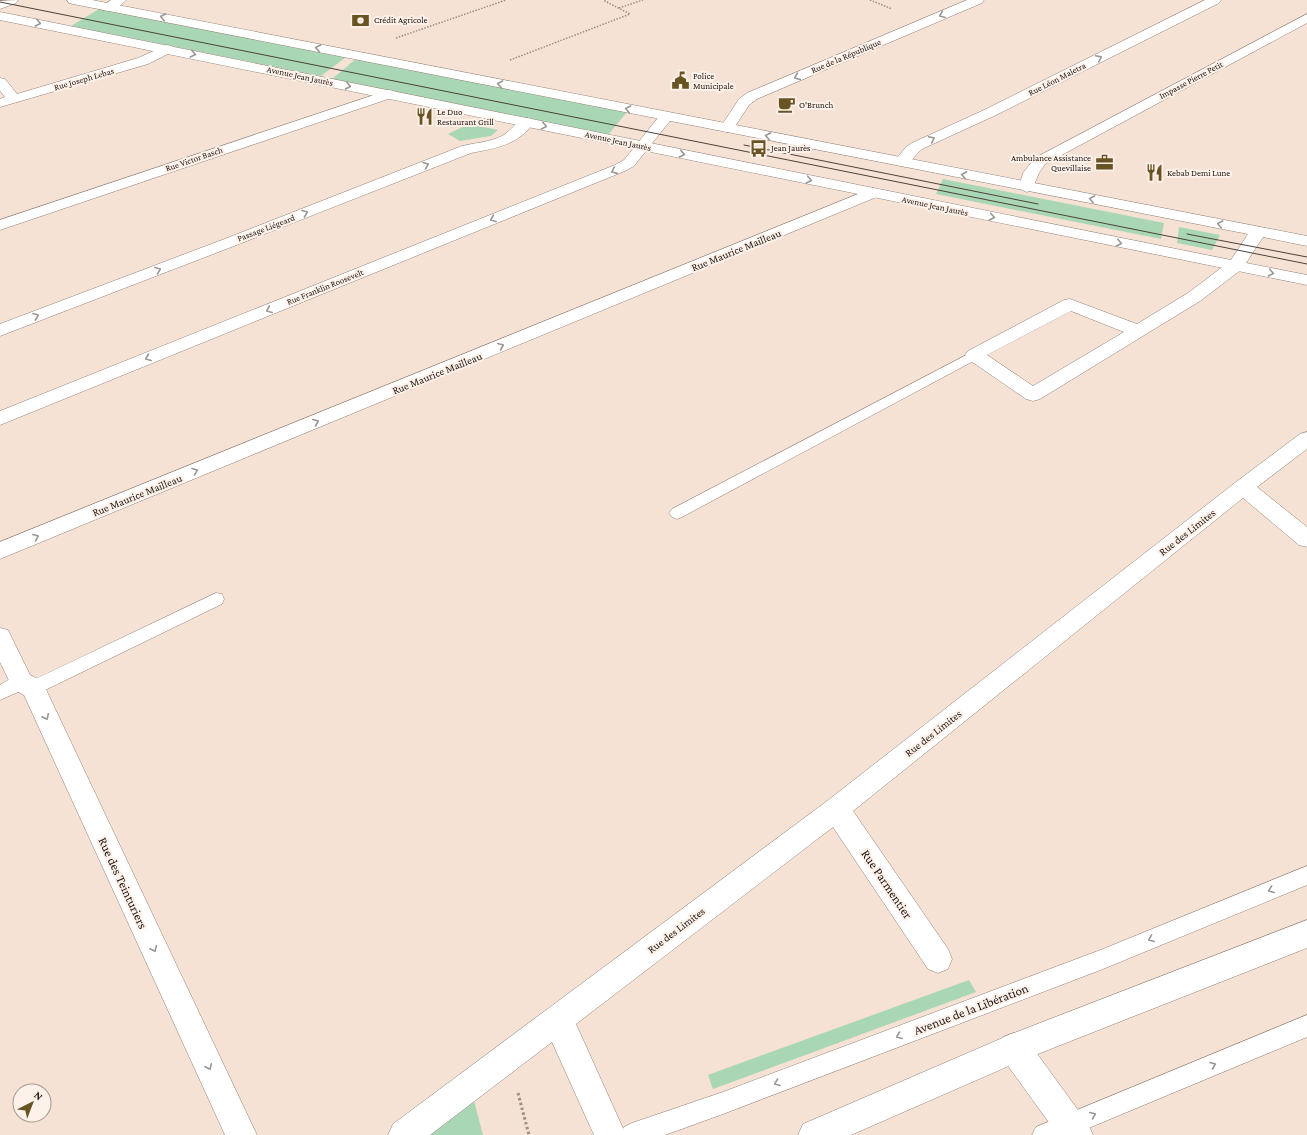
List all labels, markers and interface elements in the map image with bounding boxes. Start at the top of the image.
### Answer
bank icon: Crédit Agricole [351,10,371,30]
one-way arrow [939,10,947,18]
one-way arrow [160,14,166,22]
place label: Crédit Agricole [374,15,428,25]
one-way arrow [35,18,41,27]
street label: Rue de la République [810,37,882,75]
one-way arrow [315,44,321,53]
one-way arrow [190,50,196,58]
one-way arrow [1095,55,1103,63]
street label: Impasse Pierre Petit [1157,58,1226,101]
street label: Rue Léon Maletra [1027,60,1087,98]
street label: Avenue Jean Jaurès [266,64,335,88]
street label: Rue Joseph Lebas [53,66,116,92]
public building icon: Police Municipale [670,71,690,91]
place label: Police Municipale [693,71,734,91]
one-way arrow [793,72,801,80]
one-way arrow [497,80,503,88]
one-way arrow [345,81,351,89]
cafe icon: O'Brunch [776,95,796,115]
place label: O'Brunch [799,100,834,110]
one-way arrow [625,105,631,113]
restaurant icon: Le Duo Restaurant Grill [414,107,434,127]
place label: Le Duo Restaurant Grill [437,107,495,127]
one-way arrow [541,121,547,130]
street label: Avenue Jean Jaurès [584,129,653,153]
one-way arrow [765,132,771,141]
one-way arrow [928,136,936,144]
bus stop icon: Jean Jaurès [748,138,768,158]
place label: Jean Jaurès [770,143,811,153]
street label: Rue Victor Basch [164,144,224,173]
one-way arrow [679,150,685,158]
place label: Ambulance Assistance Quevillaise [1011,153,1091,173]
office icon: Ambulance Assistance Quevillaise [1094,153,1114,173]
one-way arrow [422,162,430,170]
restaurant icon: Kebab Demi Lune [1144,163,1164,183]
one-way arrow [611,166,618,174]
place label: Kebab Demi Lune [1167,168,1230,178]
one-way arrow [961,171,968,179]
one-way arrow [806,175,813,184]
street label: Avenue Jean Jaurès [901,194,970,218]
one-way arrow [1089,196,1095,204]
one-way arrow [302,209,309,217]
street label: Passage Liégeard [236,212,296,244]
one-way arrow [989,212,995,221]
one-way arrow [490,215,497,223]
one-way arrow [1216,221,1223,229]
street label: Rue Maurice Mailleau [689,226,783,273]
one-way arrow [1116,238,1122,246]
one-way arrow [155,266,162,274]
street label: Rue Franklin Roosevelt [285,267,366,307]
one-way arrow [1268,269,1274,277]
one-way arrow [265,305,272,313]
one-way arrow [33,312,40,320]
one-way arrow [497,343,504,351]
street label: Rue Maurice Mailleau [390,349,484,396]
one-way arrow [145,353,153,361]
one-way arrow [311,419,319,427]
one-way arrow [192,468,199,476]
street label: Rue Maurice Mailleau [90,471,184,518]
street label: Rue des Limites [1156,506,1218,558]
one-way arrow [33,533,40,541]
street label: Rue des Limites [902,707,964,759]
one-way arrow [41,713,49,720]
street label: Rue des Teinturiers [95,835,151,931]
street label: Rue Parmentier [858,847,916,922]
one-way arrow [1267,885,1274,893]
street label: Rue des Limites [645,905,707,955]
one-way arrow [1147,934,1155,942]
one-way arrow [149,945,157,952]
street label: Avenue de la Libération [912,980,1030,1038]
one-way arrow [895,1032,902,1040]
one-way arrow [1209,1062,1217,1070]
one-way arrow [204,1063,212,1070]
one-way arrow [774,1078,781,1086]
north arrow [12,1083,52,1123]
text: N [32,1089,46,1103]
one-way arrow [1090,1111,1097,1119]

